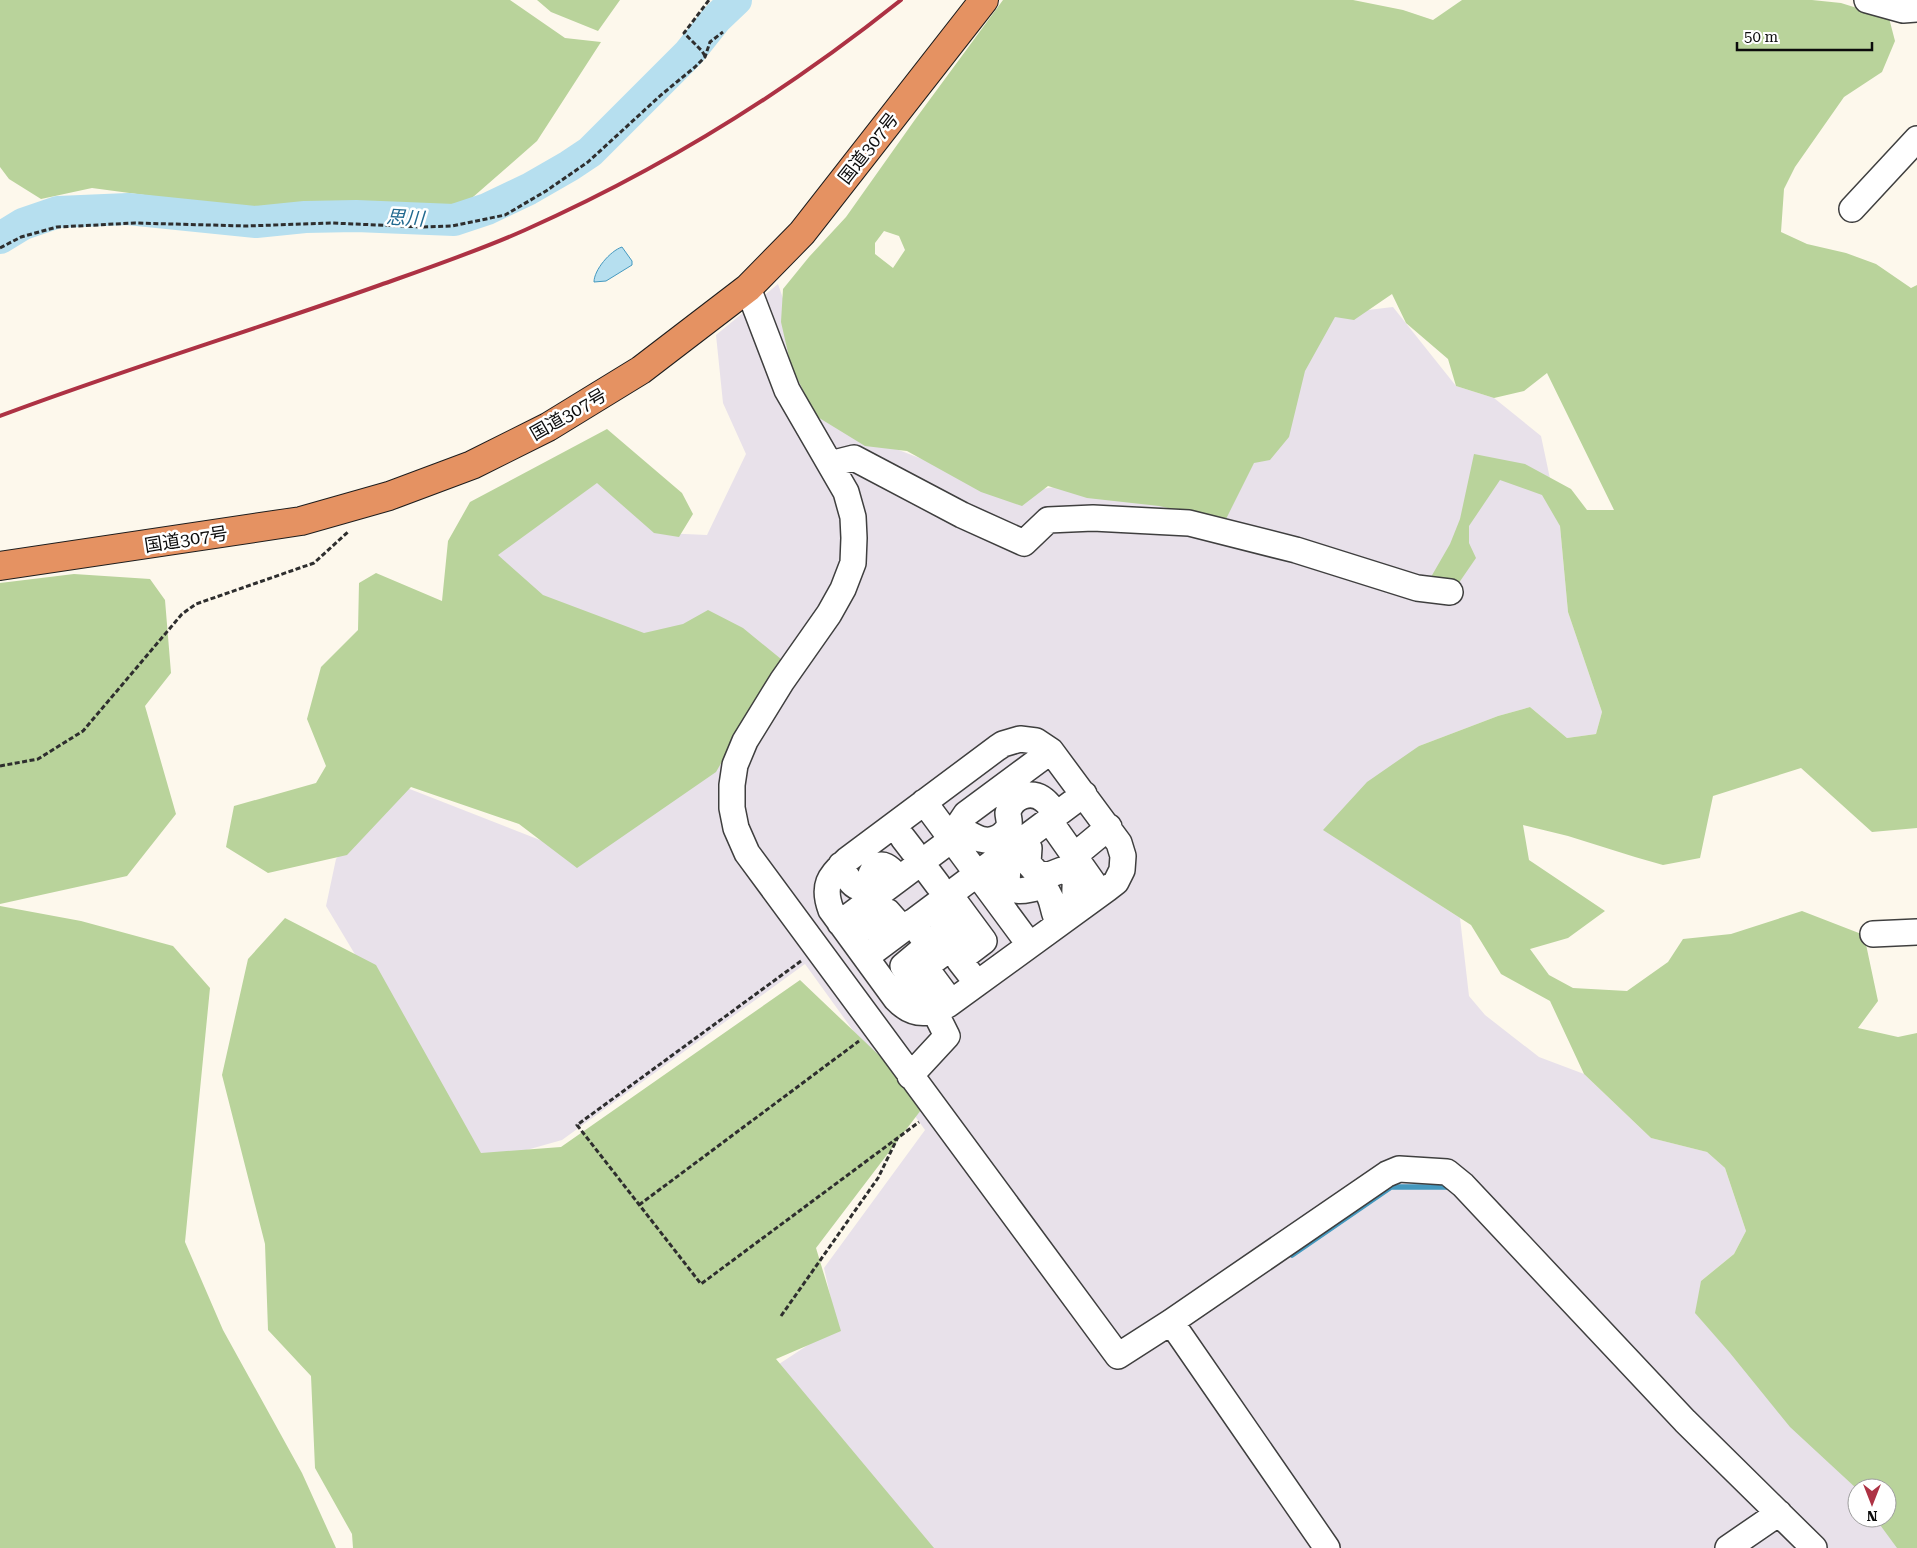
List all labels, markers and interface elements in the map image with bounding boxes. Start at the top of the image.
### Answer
scale bar [1737,20,1872,52]
text: 50 m [1744,28,1779,46]
street label: 国道307号 [834,108,902,188]
water label: 思川 [385,206,427,231]
street label: 国道307号 [526,384,610,444]
street label: 国道307号 [143,522,229,556]
north arrow [1847,1478,1897,1528]
text: N [1866,1508,1877,1524]

